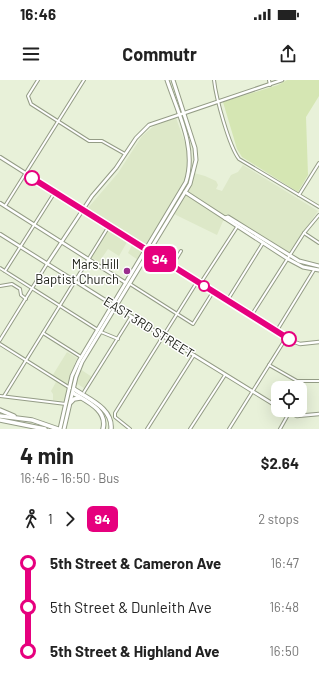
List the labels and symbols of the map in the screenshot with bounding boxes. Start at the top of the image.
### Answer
unlabelled marker [24,170,40,186]
line badge: 94 [142,246,178,272]
place label: Mars Hill Baptist Church [35,256,119,287]
marker: Mars Hill Baptist Church [122,266,132,276]
unlabelled marker [198,280,210,292]
street label: EAST 3RD STREET [101,293,197,361]
unlabelled marker [281,331,297,347]

